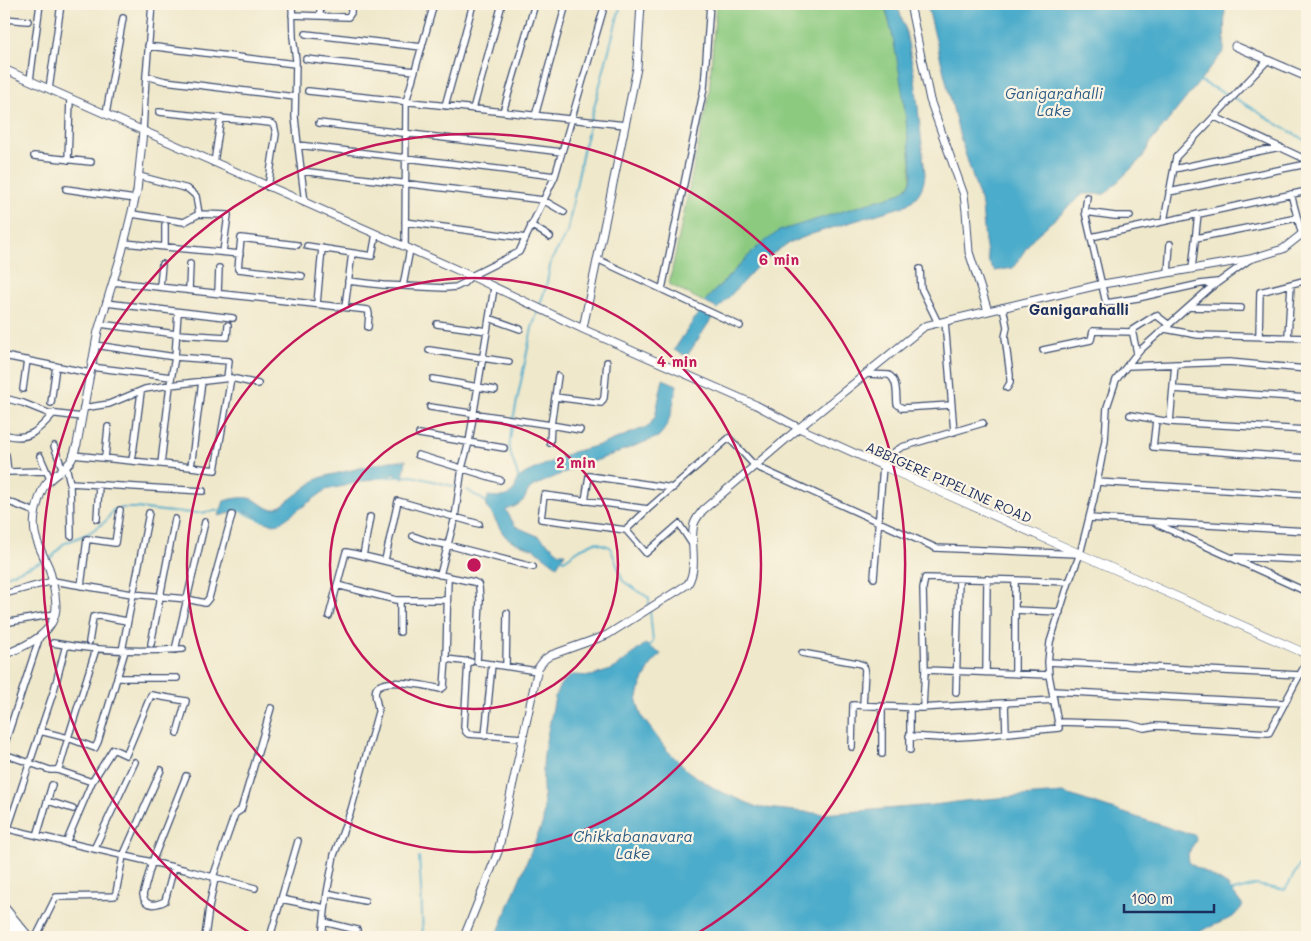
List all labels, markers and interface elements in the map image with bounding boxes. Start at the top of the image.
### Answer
water label: Ganigarahalli Lake [1005,83,1104,120]
text: 6 min [759,249,799,269]
district label: Ganigarahalli [1029,299,1129,319]
text: 4 min [657,351,697,371]
street label: ABBIGERE PIPELINE ROAD [863,437,1035,527]
text: 2 min [556,452,596,472]
centre of rings [465,556,483,574]
water label: Chikkabanavara Lake [573,826,693,863]
scale bar [1124,881,1214,913]
text: 100 m [1131,888,1173,908]

